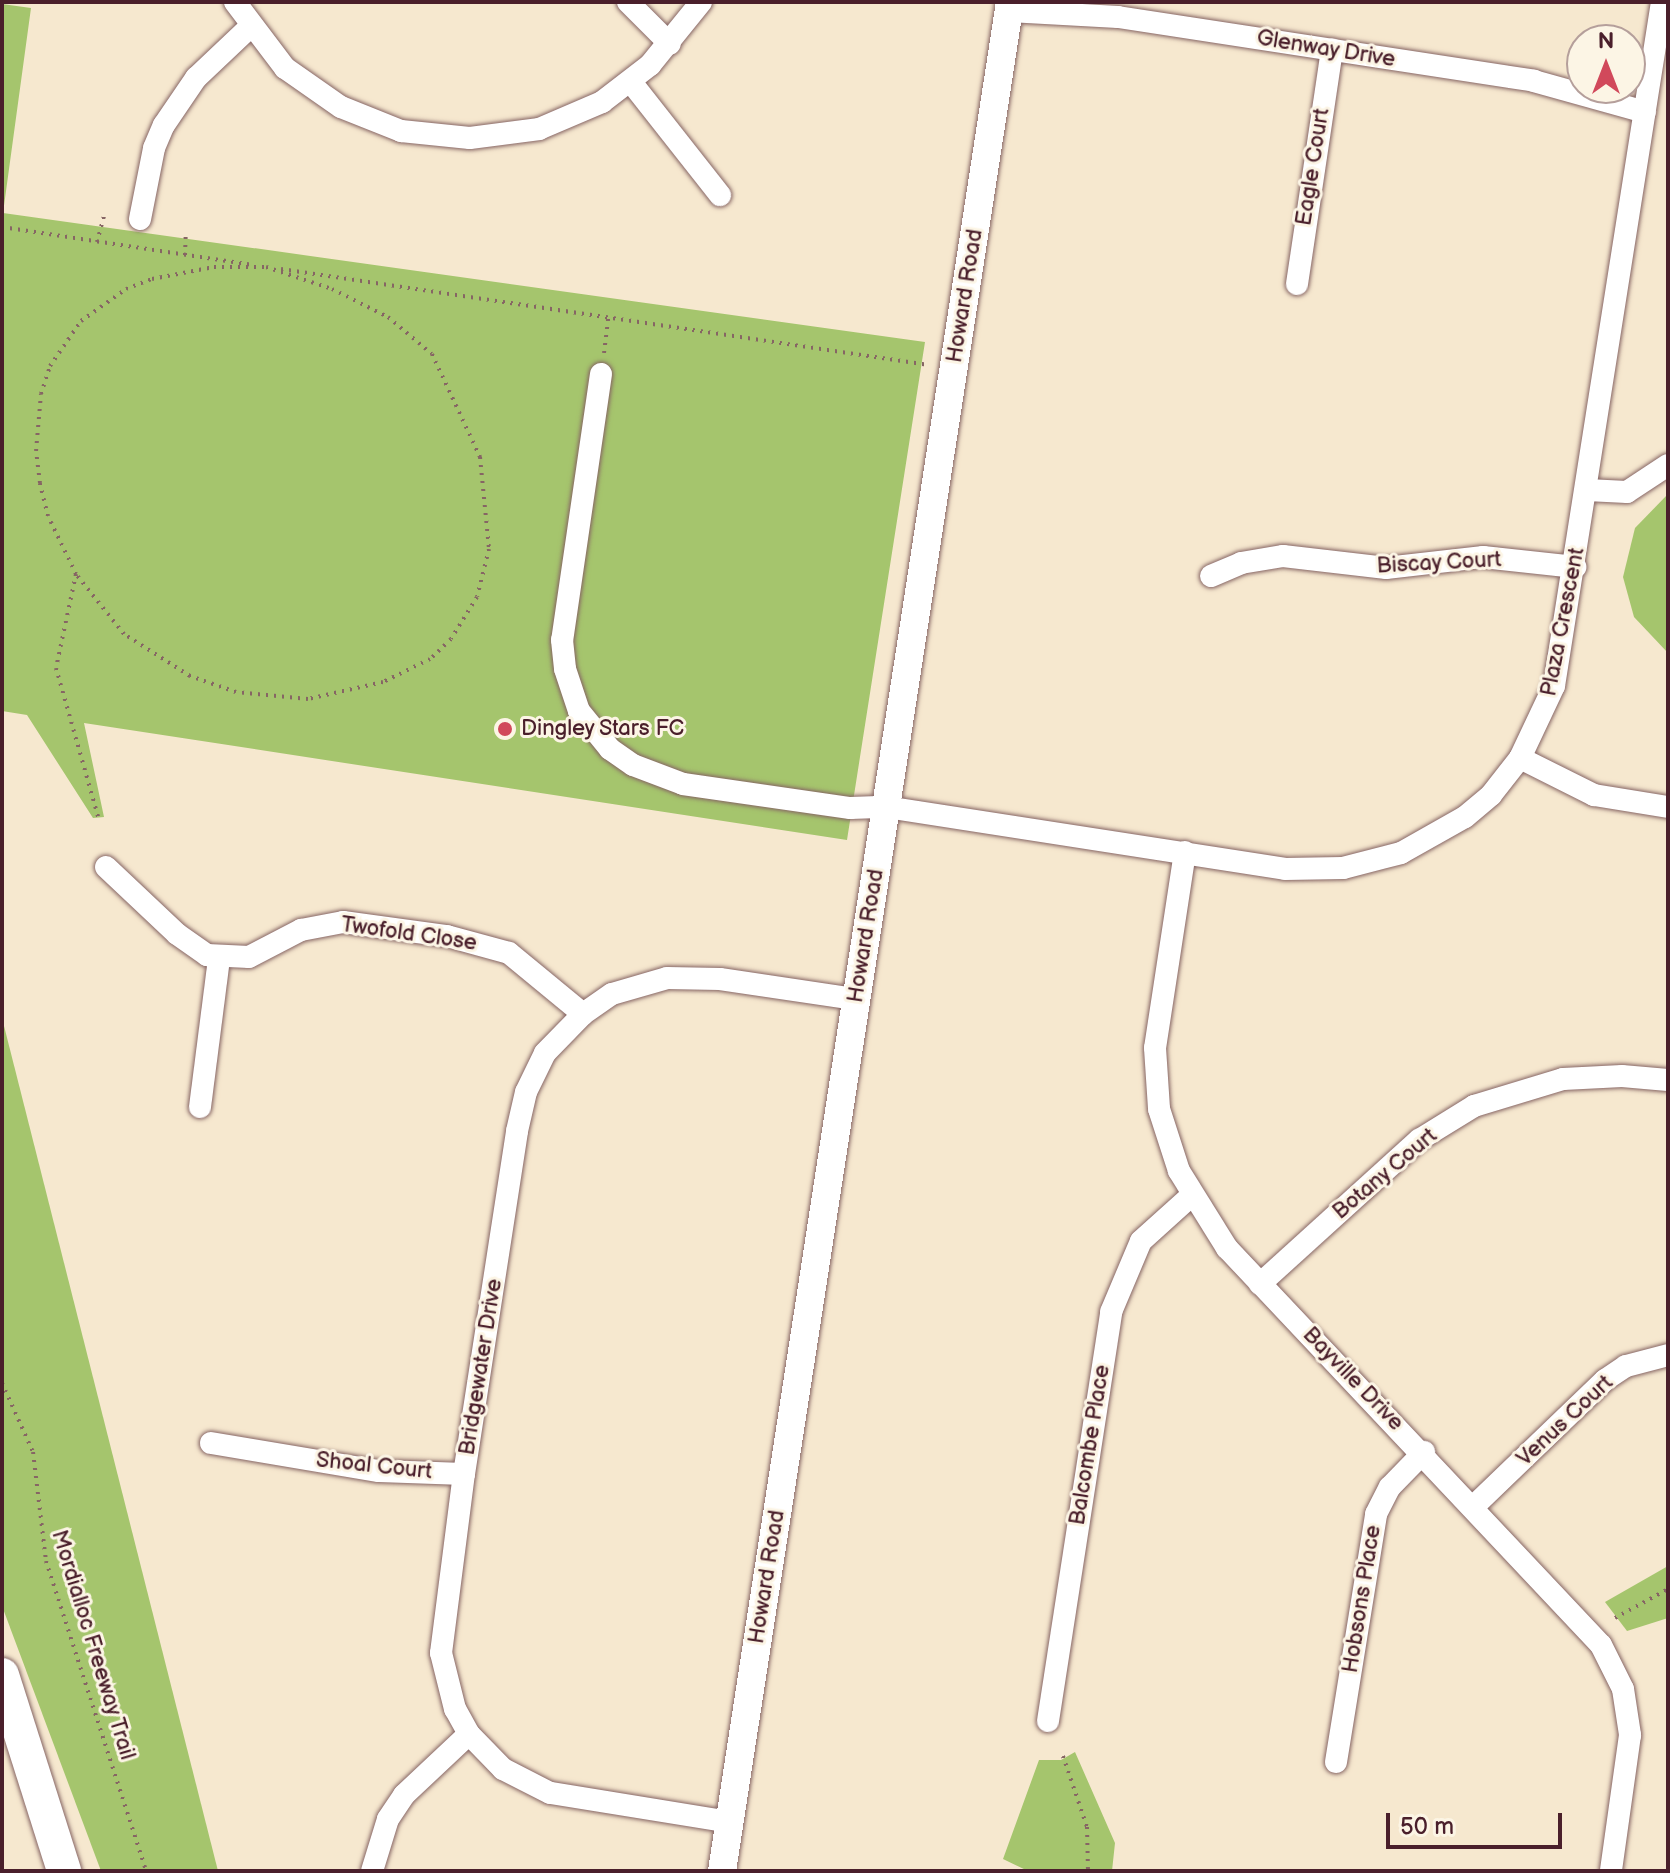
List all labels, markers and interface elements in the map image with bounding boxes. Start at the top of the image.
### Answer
north arrow [1566,24,1646,104]
street label: Glenway Drive [1254,25,1398,73]
text: N [1598,28,1614,55]
street label: Eagle Court [1291,106,1335,228]
street label: Howard Road [941,227,989,365]
street label: Plaza Crescent [1536,546,1590,698]
street label: Biscay Court [1375,547,1503,579]
place label: Dingley Stars FC [521,716,686,742]
marker: Dingley Stars FC [496,720,514,738]
street label: Howard Road [842,867,890,1005]
street label: Twofold Close [339,911,479,957]
street label: Botany Court [1327,1122,1443,1226]
street label: Bridgewater Drive [454,1277,508,1457]
street label: Bayville Drive [1297,1322,1409,1436]
street label: Balcombe Place [1064,1363,1116,1527]
street label: Venus Court [1512,1370,1618,1472]
street label: Shoal Court [315,1447,433,1485]
street label: Howard Road [743,1508,791,1646]
street label: Hobsons Place [1337,1523,1387,1675]
street label: Mordialloc Freeway Trail [45,1526,141,1764]
scale bar [1390,1797,1566,1847]
text: 50 m [1400,1812,1454,1841]

